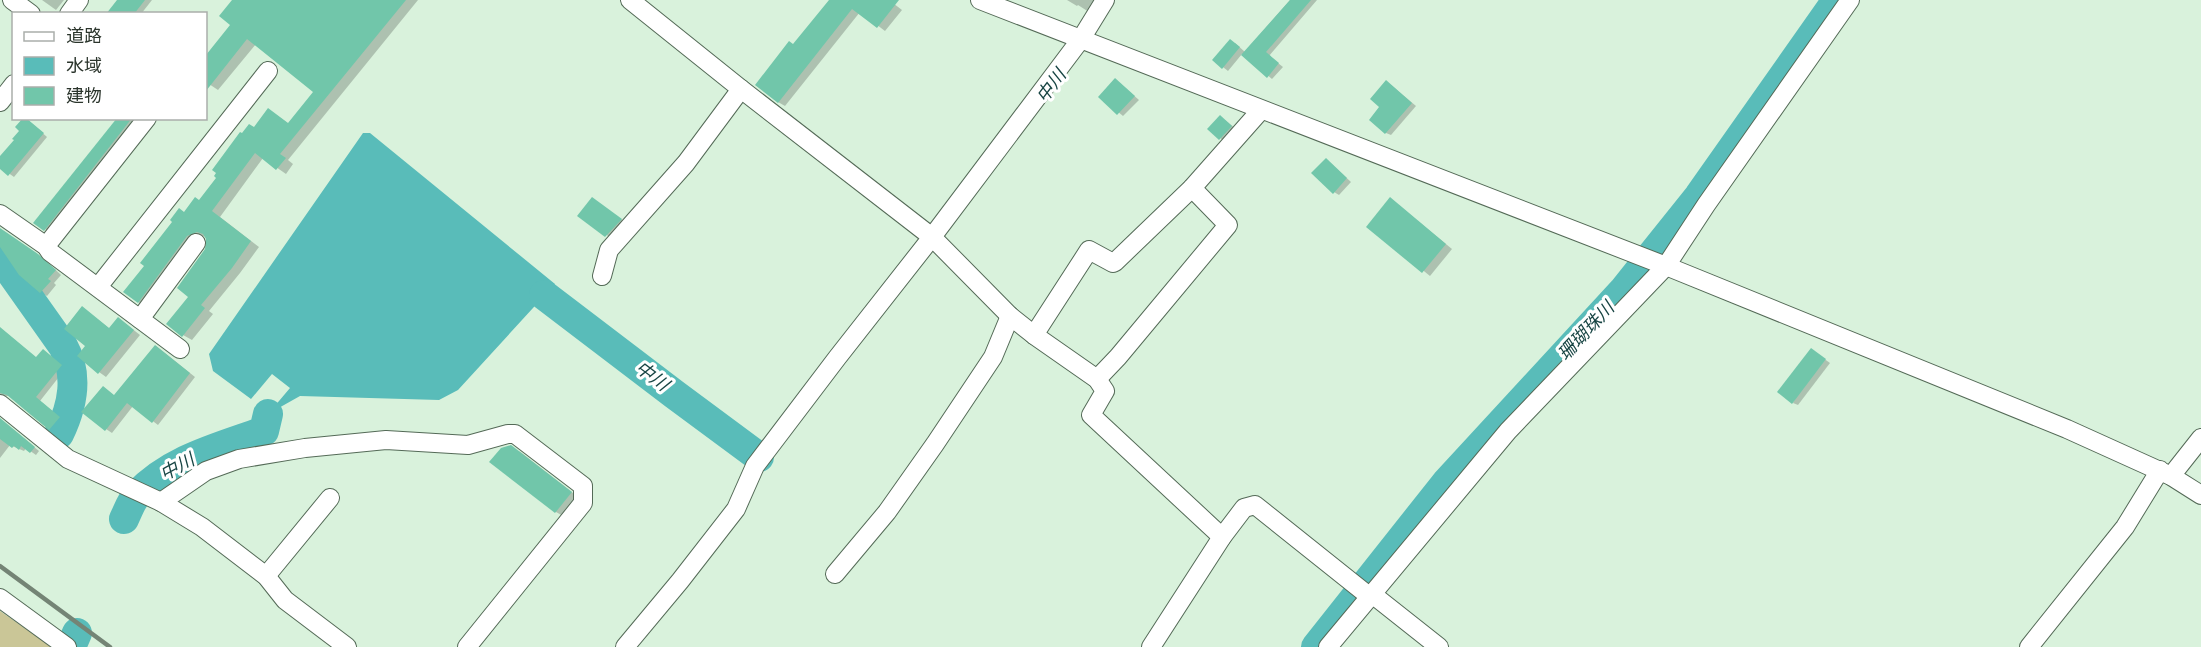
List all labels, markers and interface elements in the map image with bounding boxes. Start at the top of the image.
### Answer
legend [12,12,207,120]
text: 道路 [66,25,102,47]
text: 水域 [66,55,102,77]
water label: 中川 [1031,63,1072,107]
text: 建物 [66,85,102,107]
water label: 珊瑚珠川 [1553,296,1620,365]
water label: 中川 [631,356,675,397]
water label: 中川 [156,448,200,485]

